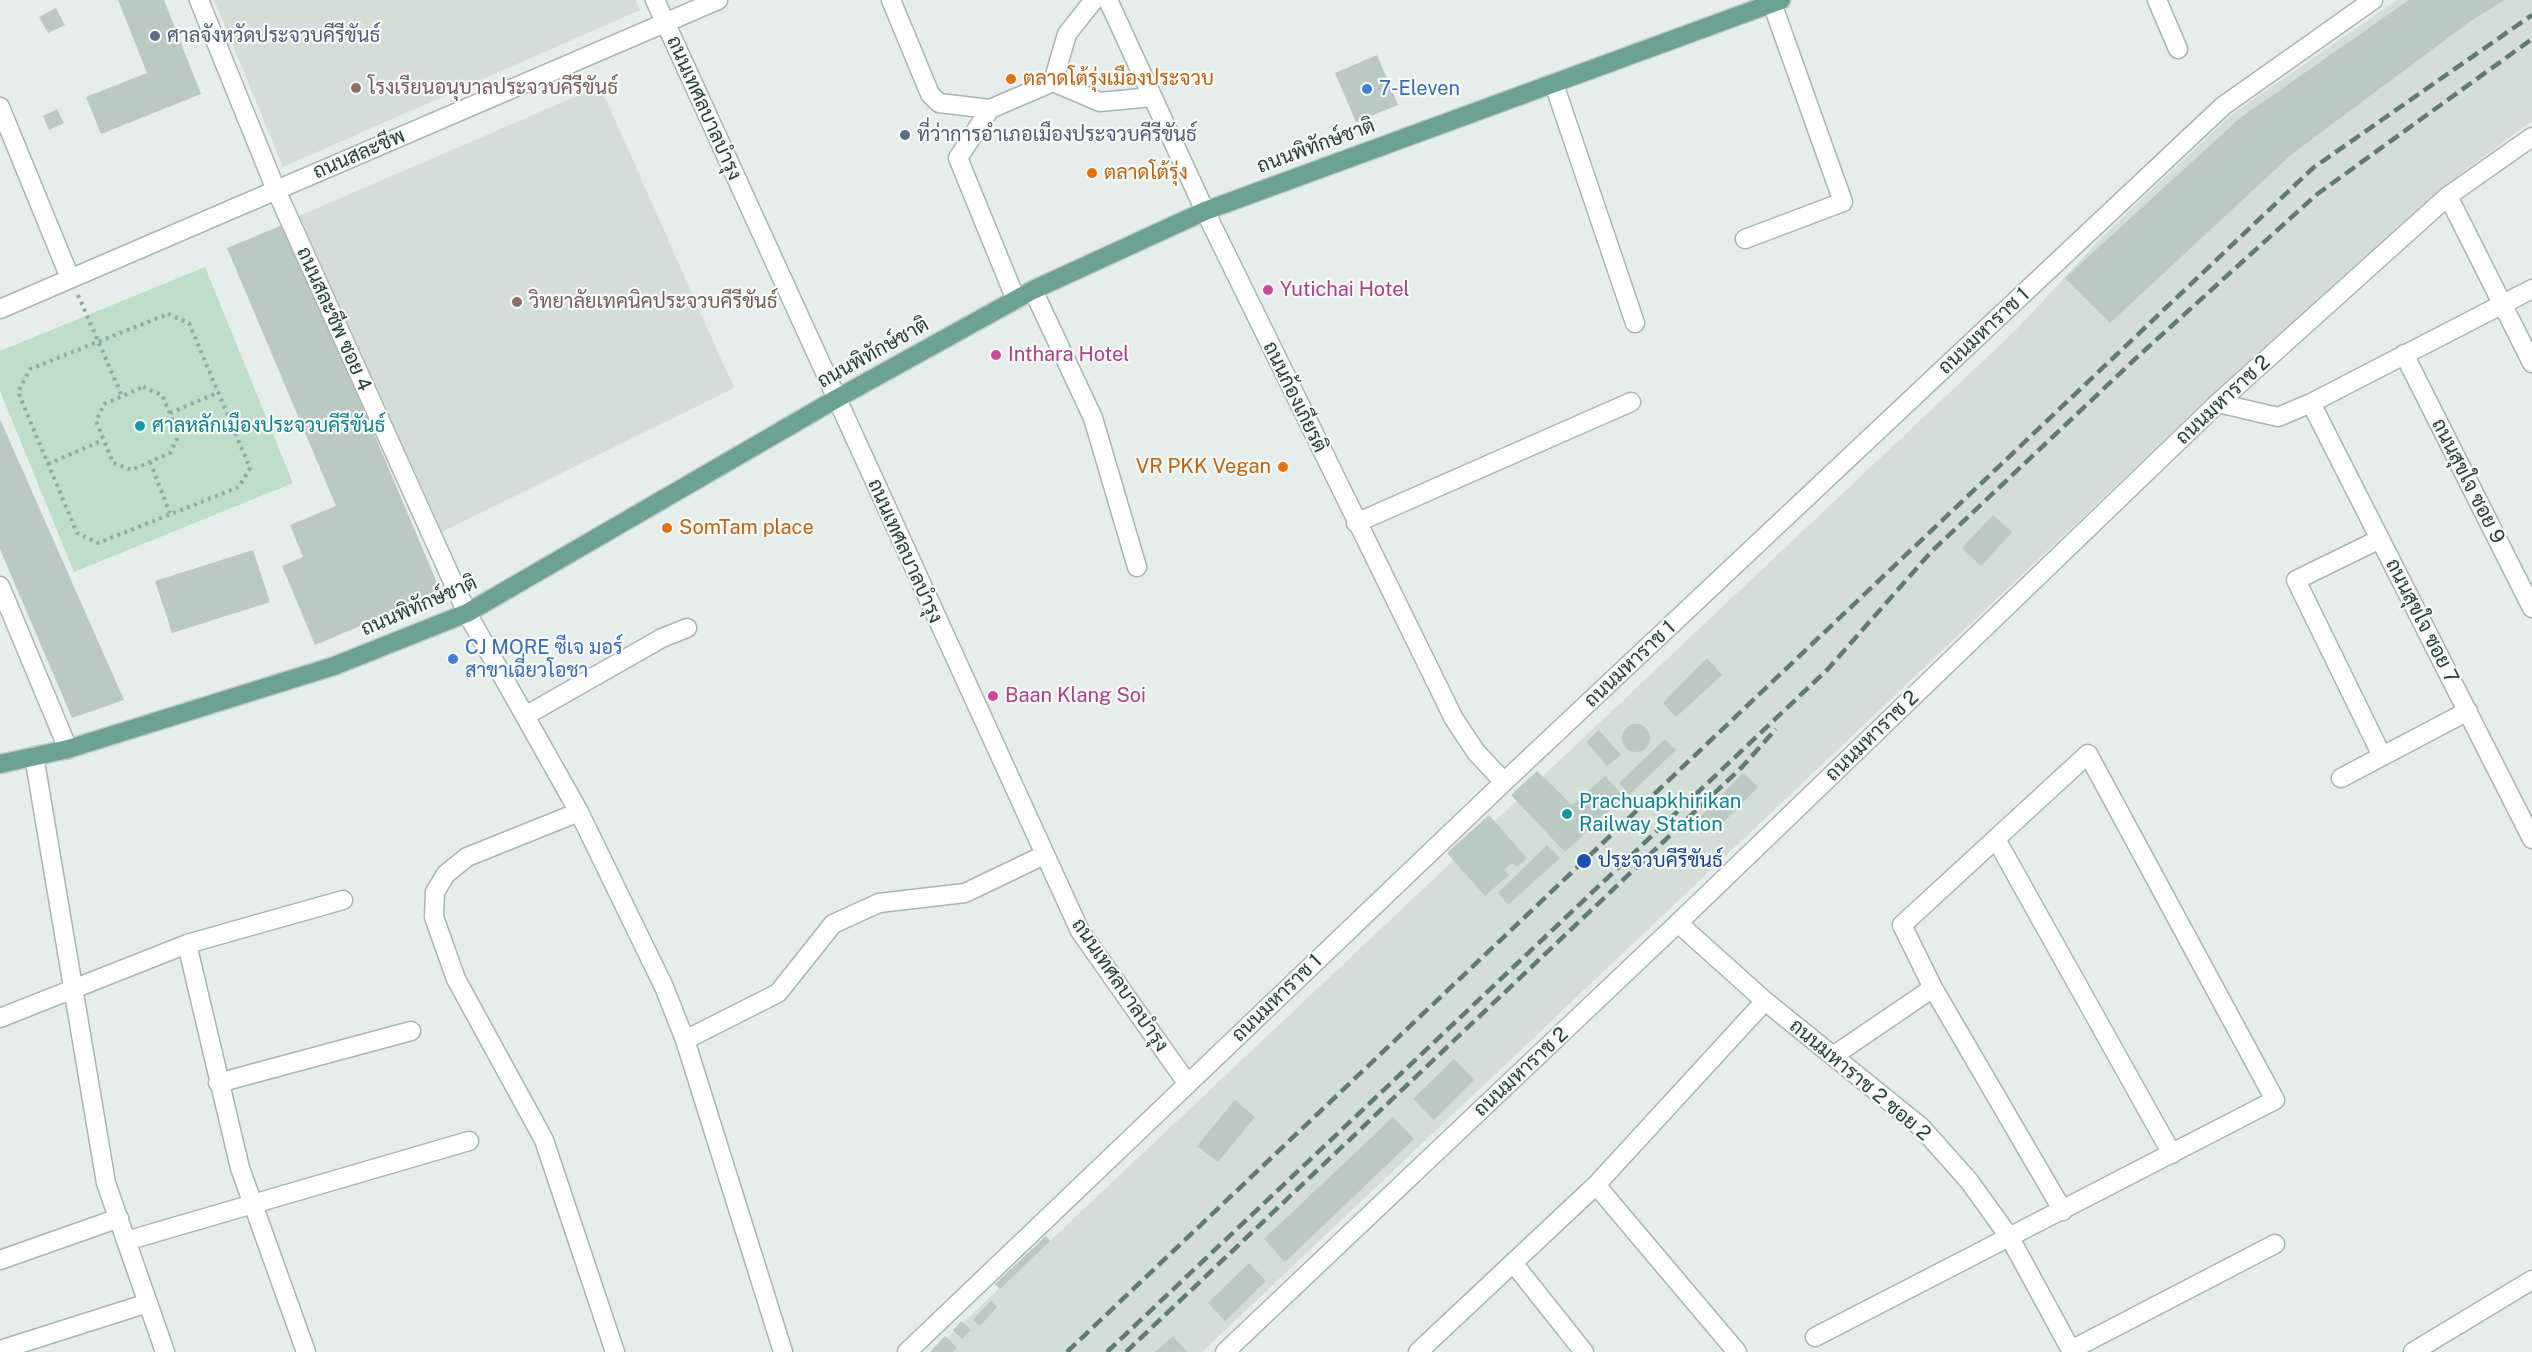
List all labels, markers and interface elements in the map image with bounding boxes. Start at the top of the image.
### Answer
place label: ศาลจังหวัดประจวบคีรีขันธ์ [167,24,380,48]
marker: ศาลจังหวัดประจวบคีรีขันธ์ [148,29,162,43]
street label: ถนนเทศลบาลบำรุง [661,32,747,184]
place label: ตลาดโต้รุ่งเมืองประจวบ [1023,67,1214,91]
marker: ตลาดโต้รุ่งเมืองประจวบ [1004,72,1018,86]
place label: โรงเรียนอนุบาลประจวบคีรีขันธ์ [368,76,618,100]
place label: 7-Eleven [1379,77,1460,101]
marker: โรงเรียนอนุบาลประจวบคีรีขันธ์ [349,81,363,95]
marker: 7-Eleven [1360,82,1374,96]
street label: ถนนพิทักษ์ชาติ [1254,114,1378,178]
place label: ที่ว่าการอำเภอเมืองประจวบคีรีขันธ์ [917,123,1197,147]
street label: ถนนสละชีพ [309,124,409,184]
marker: ที่ว่าการอำเภอเมืองประจวบคีรีขันธ์ [898,128,912,142]
place label: ตลาดโต้รุ่ง [1104,161,1188,185]
marker: ตลาดโต้รุ่ง [1085,166,1099,180]
street label: ถนนสละชีพ ซอย 4 [291,243,377,395]
place label: Yutichai Hotel [1280,278,1410,302]
marker: Yutichai Hotel [1261,283,1275,297]
street label: ถนนมหาราช 1 [1933,283,2035,379]
place label: วิทยาลัยเทคนิคประจวบคีรีขันธ์ [529,290,778,314]
marker: วิทยาลัยเทคนิคประจวบคีรีขันธ์ [510,295,524,309]
street label: ถนนพิทักษ์ชาติ [813,313,933,393]
street label: ถนนก้องเกียรติ [1258,338,1332,456]
place label: Inthara Hotel [1008,343,1129,367]
marker: Inthara Hotel [989,348,1003,362]
street label: ถนนมหาราช 2 [2171,350,2275,450]
place label: ศาลหลักเมืองประจวบคีรีขันธ์ [152,414,385,438]
street label: ถนนสุขใจ ซอย 9 [2426,415,2510,547]
marker: ศาลหลักเมืองประจวบคีรีขันธ์ [133,419,147,433]
place label: VR PKK Vegan [1136,455,1271,479]
marker: VR PKK Vegan [1276,460,1290,474]
street label: ถนนเทศลบาลบำรุง [862,475,948,627]
place label: SomTam place [679,516,814,540]
marker: SomTam place [660,521,674,535]
street label: ถนนสุขใจ ซอย 7 [2380,555,2464,687]
street label: ถนนพิทักษ์ชาติ [357,571,481,641]
street label: ถนนมหาราช 1 [1579,616,1681,712]
place label: CJ MORE ซีเจ มอร์ สาขาเฉี่ยวโอชา [465,636,623,683]
marker: CJ MORE ซีเจ มอร์ สาขาเฉี่ยวโอชา [446,652,460,666]
place label: Baan Klang Soi [1005,684,1146,708]
street label: ถนนมหาราช 2 [1820,686,1924,786]
marker: Baan Klang Soi [986,689,1000,703]
place label: Prachuapkhirikan Railway Station [1579,790,1741,837]
marker: Prachuapkhirikan Railway Station [1560,807,1574,821]
place label: ประจวบคีรีขันธ์ [1598,849,1723,873]
marker: ประจวบคีรีขันธ์ [1575,852,1593,870]
street label: ถนนเทศลบาลบำรุง [1067,914,1173,1056]
street label: ถนนมหาราช 1 [1227,949,1327,1047]
street label: ถนนมหาราช 2 ซอย 2 [1784,1014,1936,1146]
street label: ถนนมหาราช 2 [1469,1022,1573,1122]

